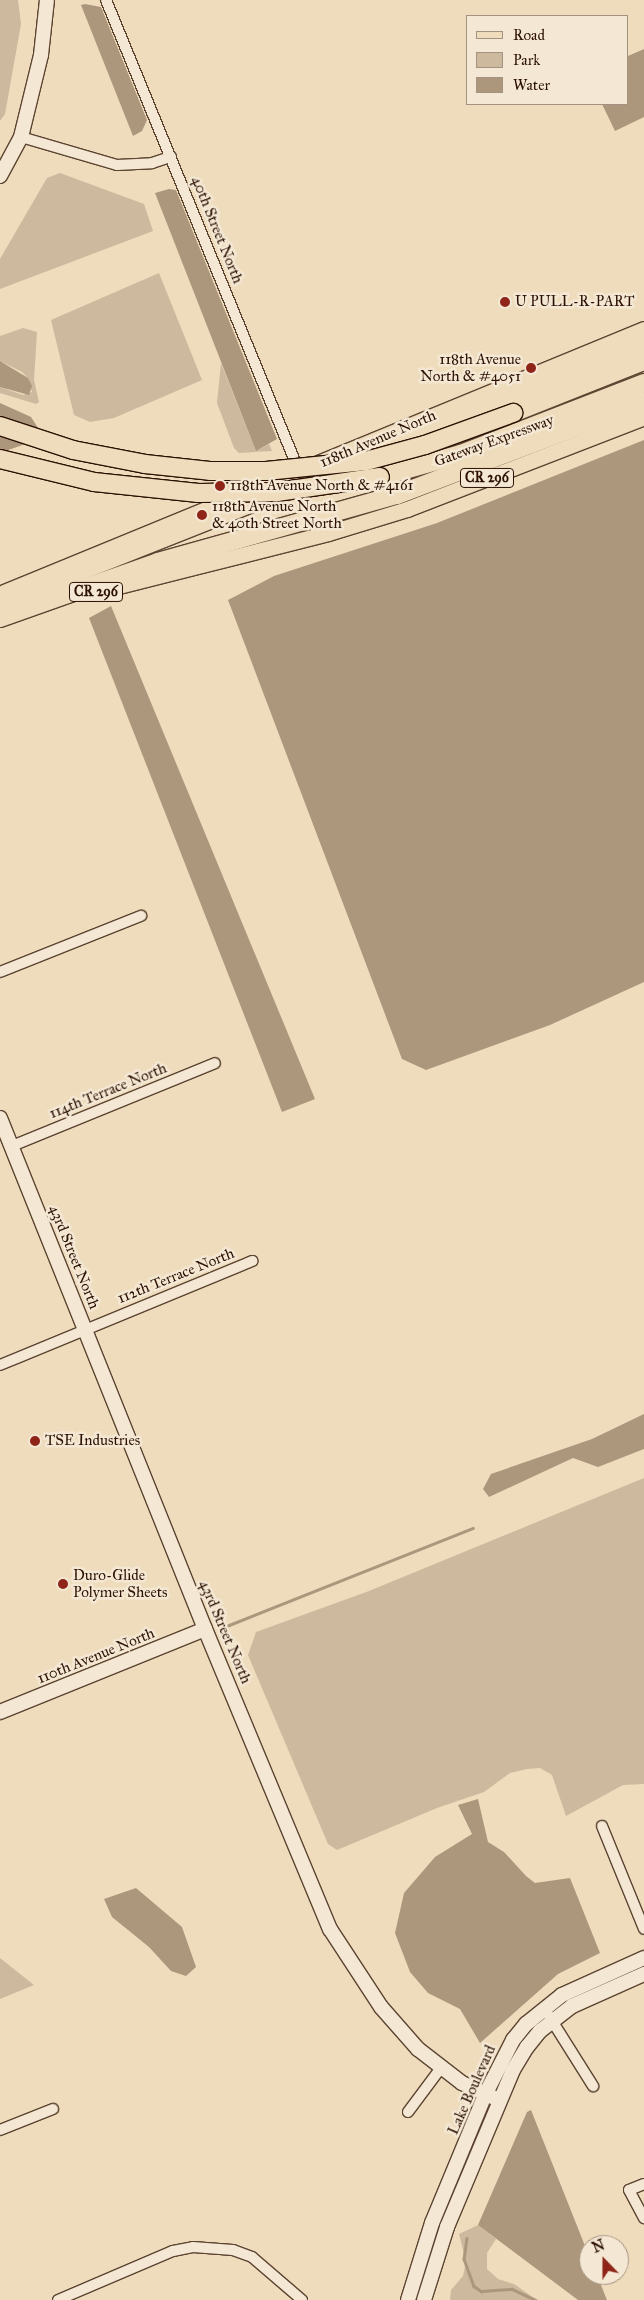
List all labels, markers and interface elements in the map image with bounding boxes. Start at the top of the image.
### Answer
legend [467,15,629,105]
text: Road [513,26,545,44]
text: Park [513,51,540,69]
text: Water [513,76,550,94]
street label: 40th Street North [187,174,247,286]
place label: U PULL-R-PART [515,293,634,311]
marker: U PULL-R-PART [499,296,511,308]
place label: 118th Avenue North & #4051 [420,350,521,385]
marker: 118th Avenue North & #4051 [525,362,537,374]
street label: 118th Avenue North [317,406,439,472]
street label: Gateway Expressway [432,411,556,471]
road number: CR 296 [460,466,514,489]
place label: 118th Avenue North & #4161 [230,477,414,495]
marker: 118th Avenue North & #4161 [214,480,226,492]
place label: 118th Avenue North & 40th Street North [212,497,342,532]
marker: 118th Avenue North & 40th Street North [196,509,208,521]
road number: CR 296 [68,580,124,604]
street label: 114th Terrace North [47,1059,169,1123]
street label: 43rd Street North [45,1202,103,1312]
street label: 112th Terrace North [115,1244,237,1308]
place label: TSE Industries [45,1432,140,1450]
marker: TSE Industries [29,1435,41,1447]
place label: Duro-Glide Polymer Sheets [73,1566,168,1601]
marker: Duro-Glide Polymer Sheets [57,1578,69,1590]
street label: 43rd Street North [195,1578,255,1686]
street label: 110th Avenue North [35,1624,157,1688]
street label: Lake Boulevard [444,2042,500,2138]
north arrow [579,2235,629,2285]
text: N [590,2236,607,2257]

